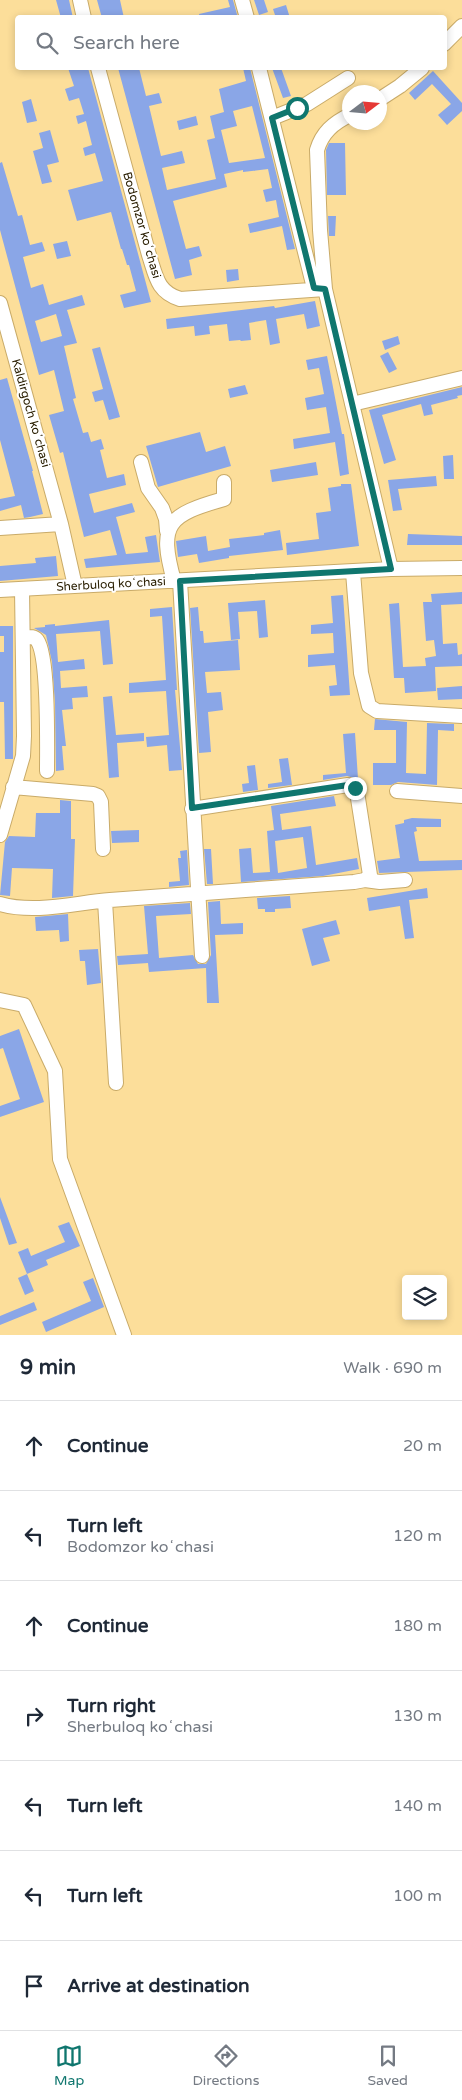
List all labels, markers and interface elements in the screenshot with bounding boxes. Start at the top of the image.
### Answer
search box [15,15,447,70]
icon: search [33,29,61,57]
text: Search here [73,32,180,54]
north arrow [342,85,387,130]
route start [286,97,309,120]
street label: Bodomzor koʻchasi [120,170,164,280]
street label: Kaldirgoch koʻchasi [9,357,53,469]
street label: Sherbuloq koʻchasi [56,574,166,594]
route end [344,777,367,800]
map controls [402,1275,447,1320]
button: layers [402,1275,447,1320]
text: 9 min [20,1355,76,1380]
text: Walk · 690 m [343,1358,442,1378]
icon: ahead [20,1432,48,1460]
text: Continue [67,1435,149,1457]
text: 20 m [403,1436,442,1456]
text: Turn left [67,1515,143,1537]
icon: left [20,1522,48,1550]
text: 120 m [393,1526,442,1546]
text: Bodomzor koʻchasi [67,1537,214,1557]
icon: ahead [20,1612,48,1640]
text: Continue [67,1615,149,1637]
text: 180 m [393,1616,442,1636]
text: Turn right [67,1695,155,1717]
icon: right [20,1702,48,1730]
text: 130 m [393,1706,442,1726]
text: Sherbuloq koʻchasi [67,1717,213,1737]
icon: left [20,1792,48,1820]
text: Turn left [67,1795,143,1817]
text: 140 m [393,1796,442,1816]
icon: left [20,1882,48,1910]
text: Turn left [67,1885,143,1907]
text: 100 m [393,1886,442,1906]
icon: arrive [20,1972,48,2000]
text: Arrive at destination [67,1975,250,1997]
tab: Map [54,2042,84,2089]
tab: Directions [192,2042,259,2089]
tab: Saved [367,2042,408,2089]

